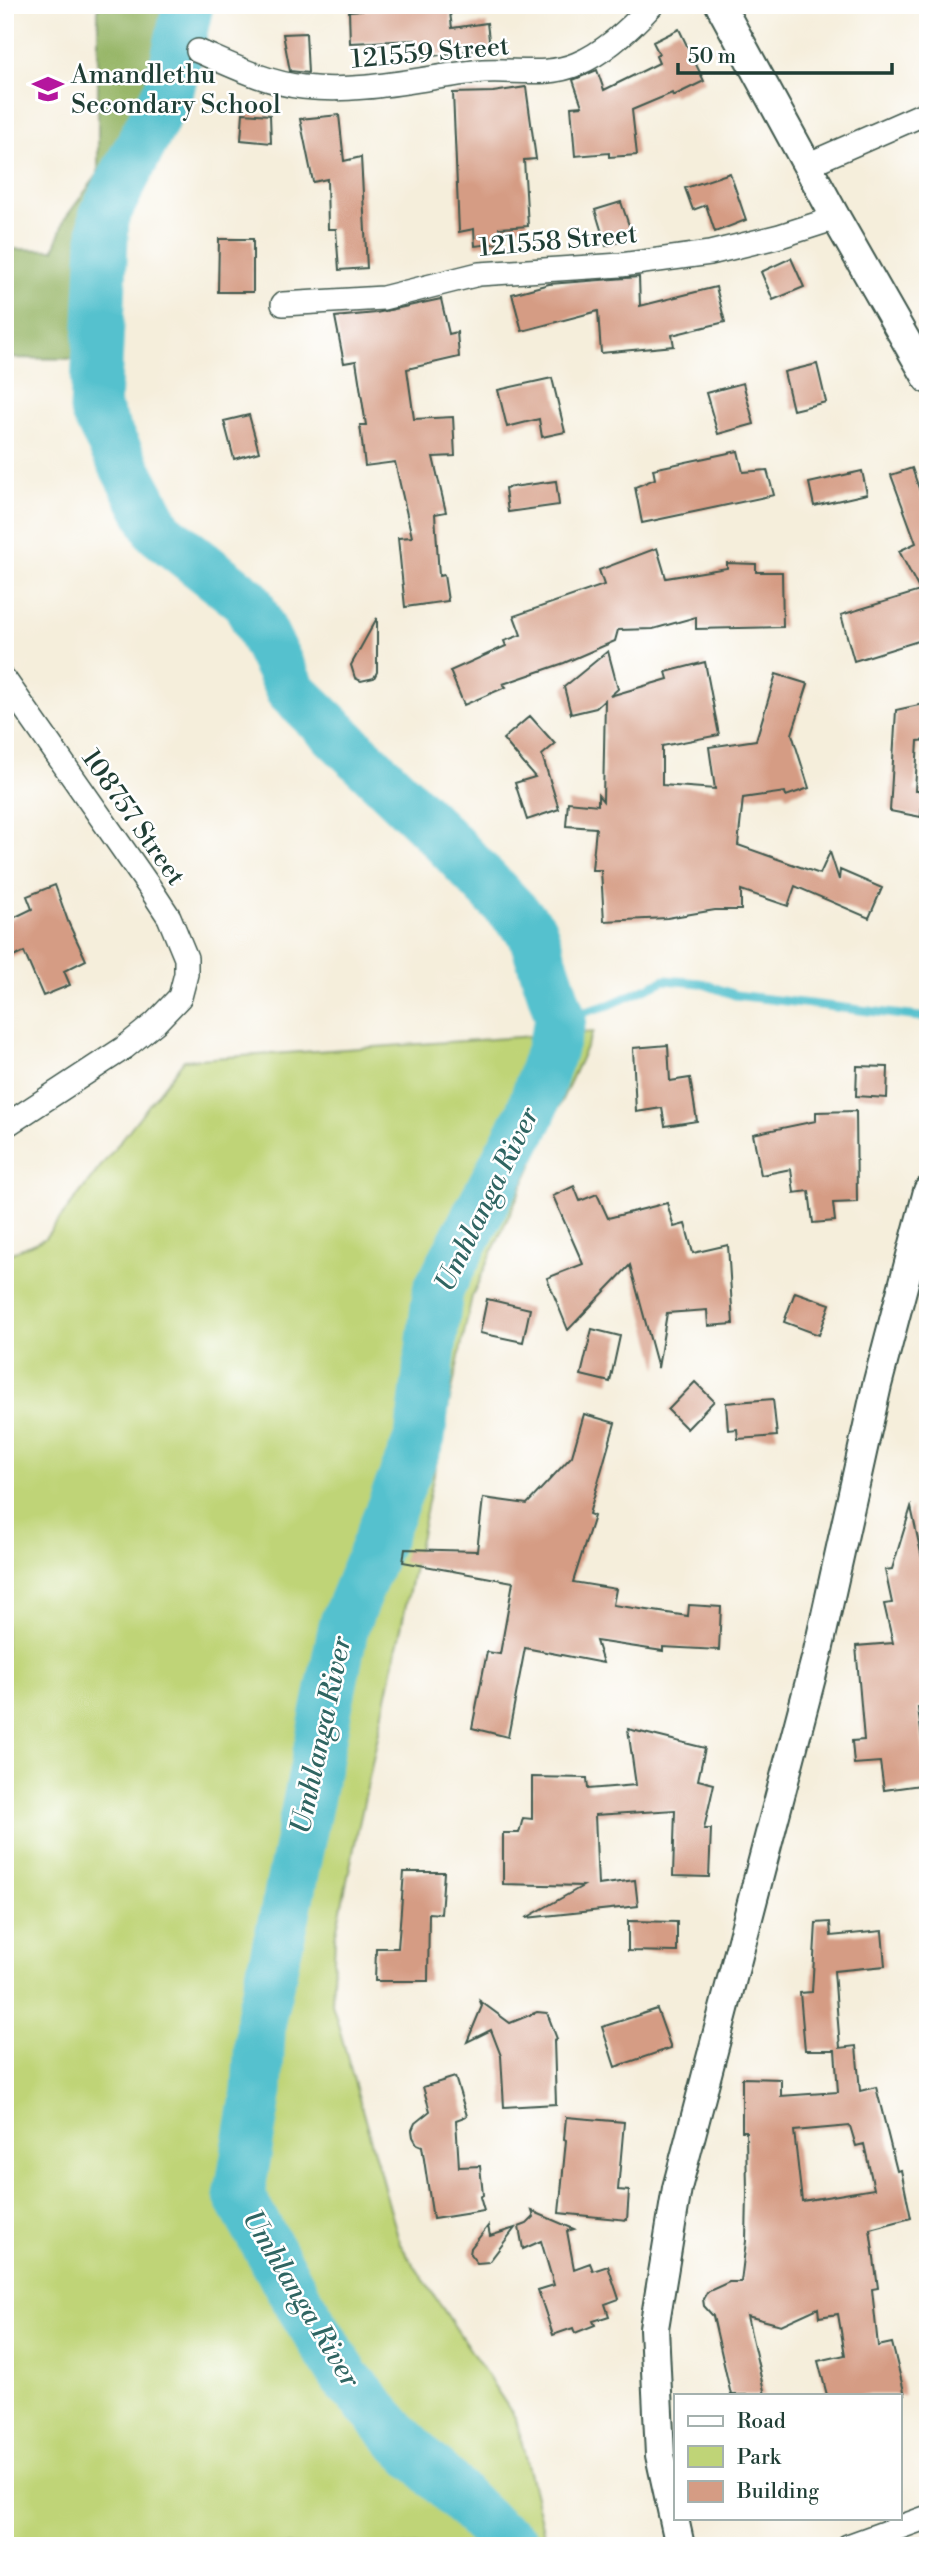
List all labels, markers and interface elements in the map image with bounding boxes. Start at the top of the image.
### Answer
street label: 121559 Street [350,30,510,76]
scale bar [678,32,891,76]
text: 50 m [688,44,736,70]
place label: Amandlethu Secondary School [70,59,281,121]
school or university icon: Amandlethu Secondary School [31,72,65,106]
street label: 121558 Street [478,218,639,264]
street label: 108757 Street [75,744,192,892]
water label: Umhlanga River [428,1101,548,1298]
water label: Umhlanga River [283,1632,360,1837]
water label: Umhlanga River [234,2204,368,2395]
legend [674,2394,902,2520]
text: Road [737,2409,786,2435]
text: Park [737,2445,782,2471]
text: Building [736,2479,819,2505]

